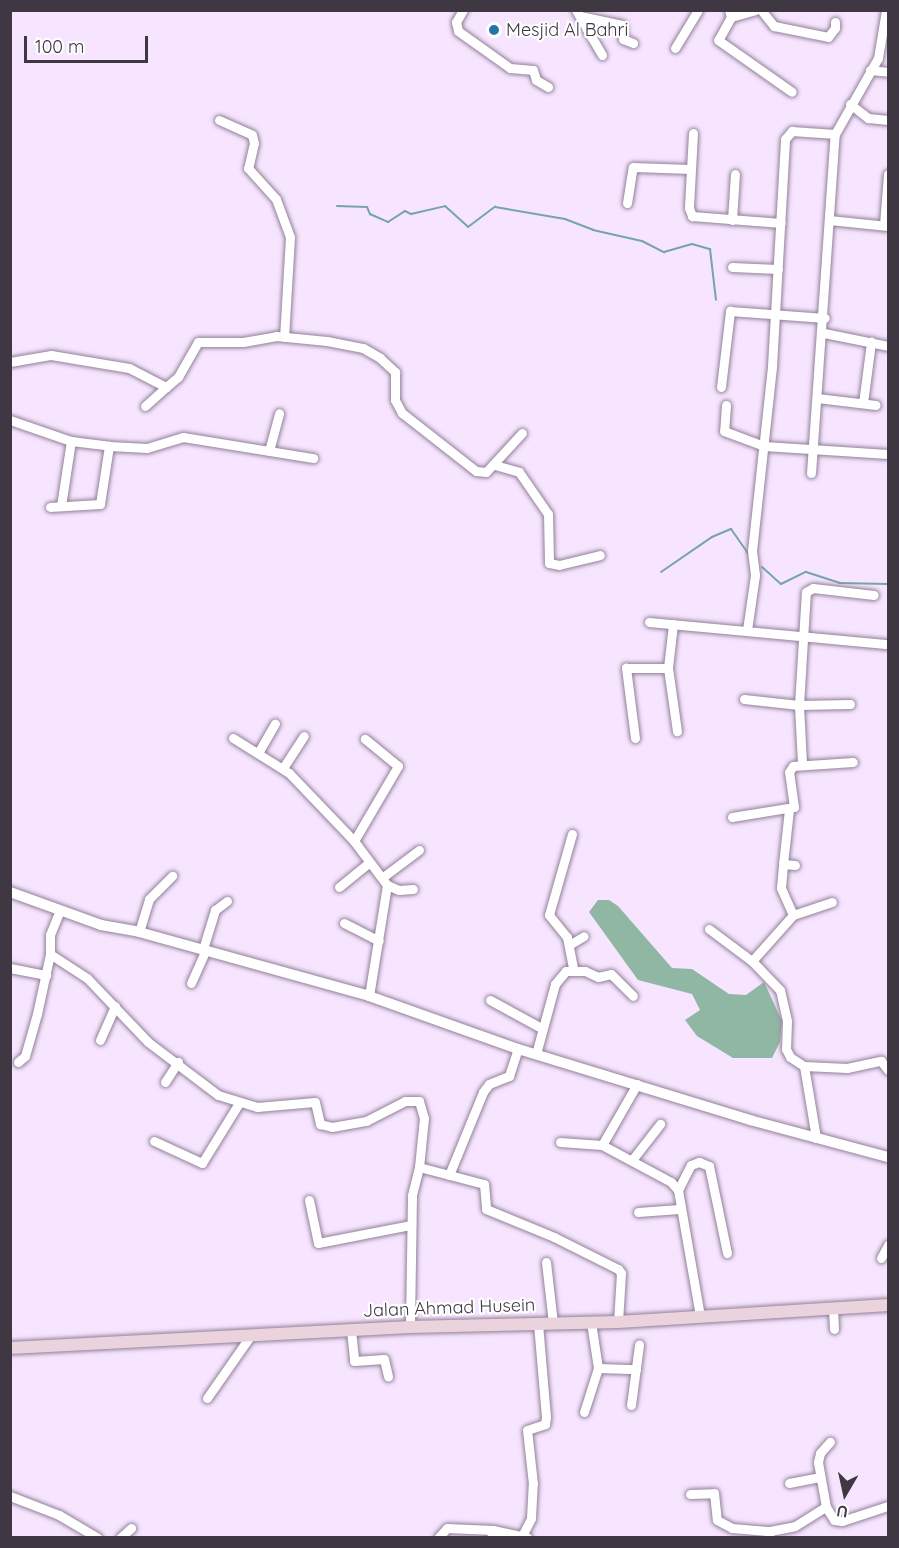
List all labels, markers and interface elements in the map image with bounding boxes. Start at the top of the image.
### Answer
place label: Mesjid Al Bahri [506,19,628,41]
marker: Mesjid Al Bahri [487,23,501,37]
scale bar [27,24,152,62]
text: 100 m [35,35,84,58]
street label: Jalan Ahmad Husein [362,1294,536,1322]
north arrow [815,1464,875,1524]
text: U [835,1501,849,1523]

